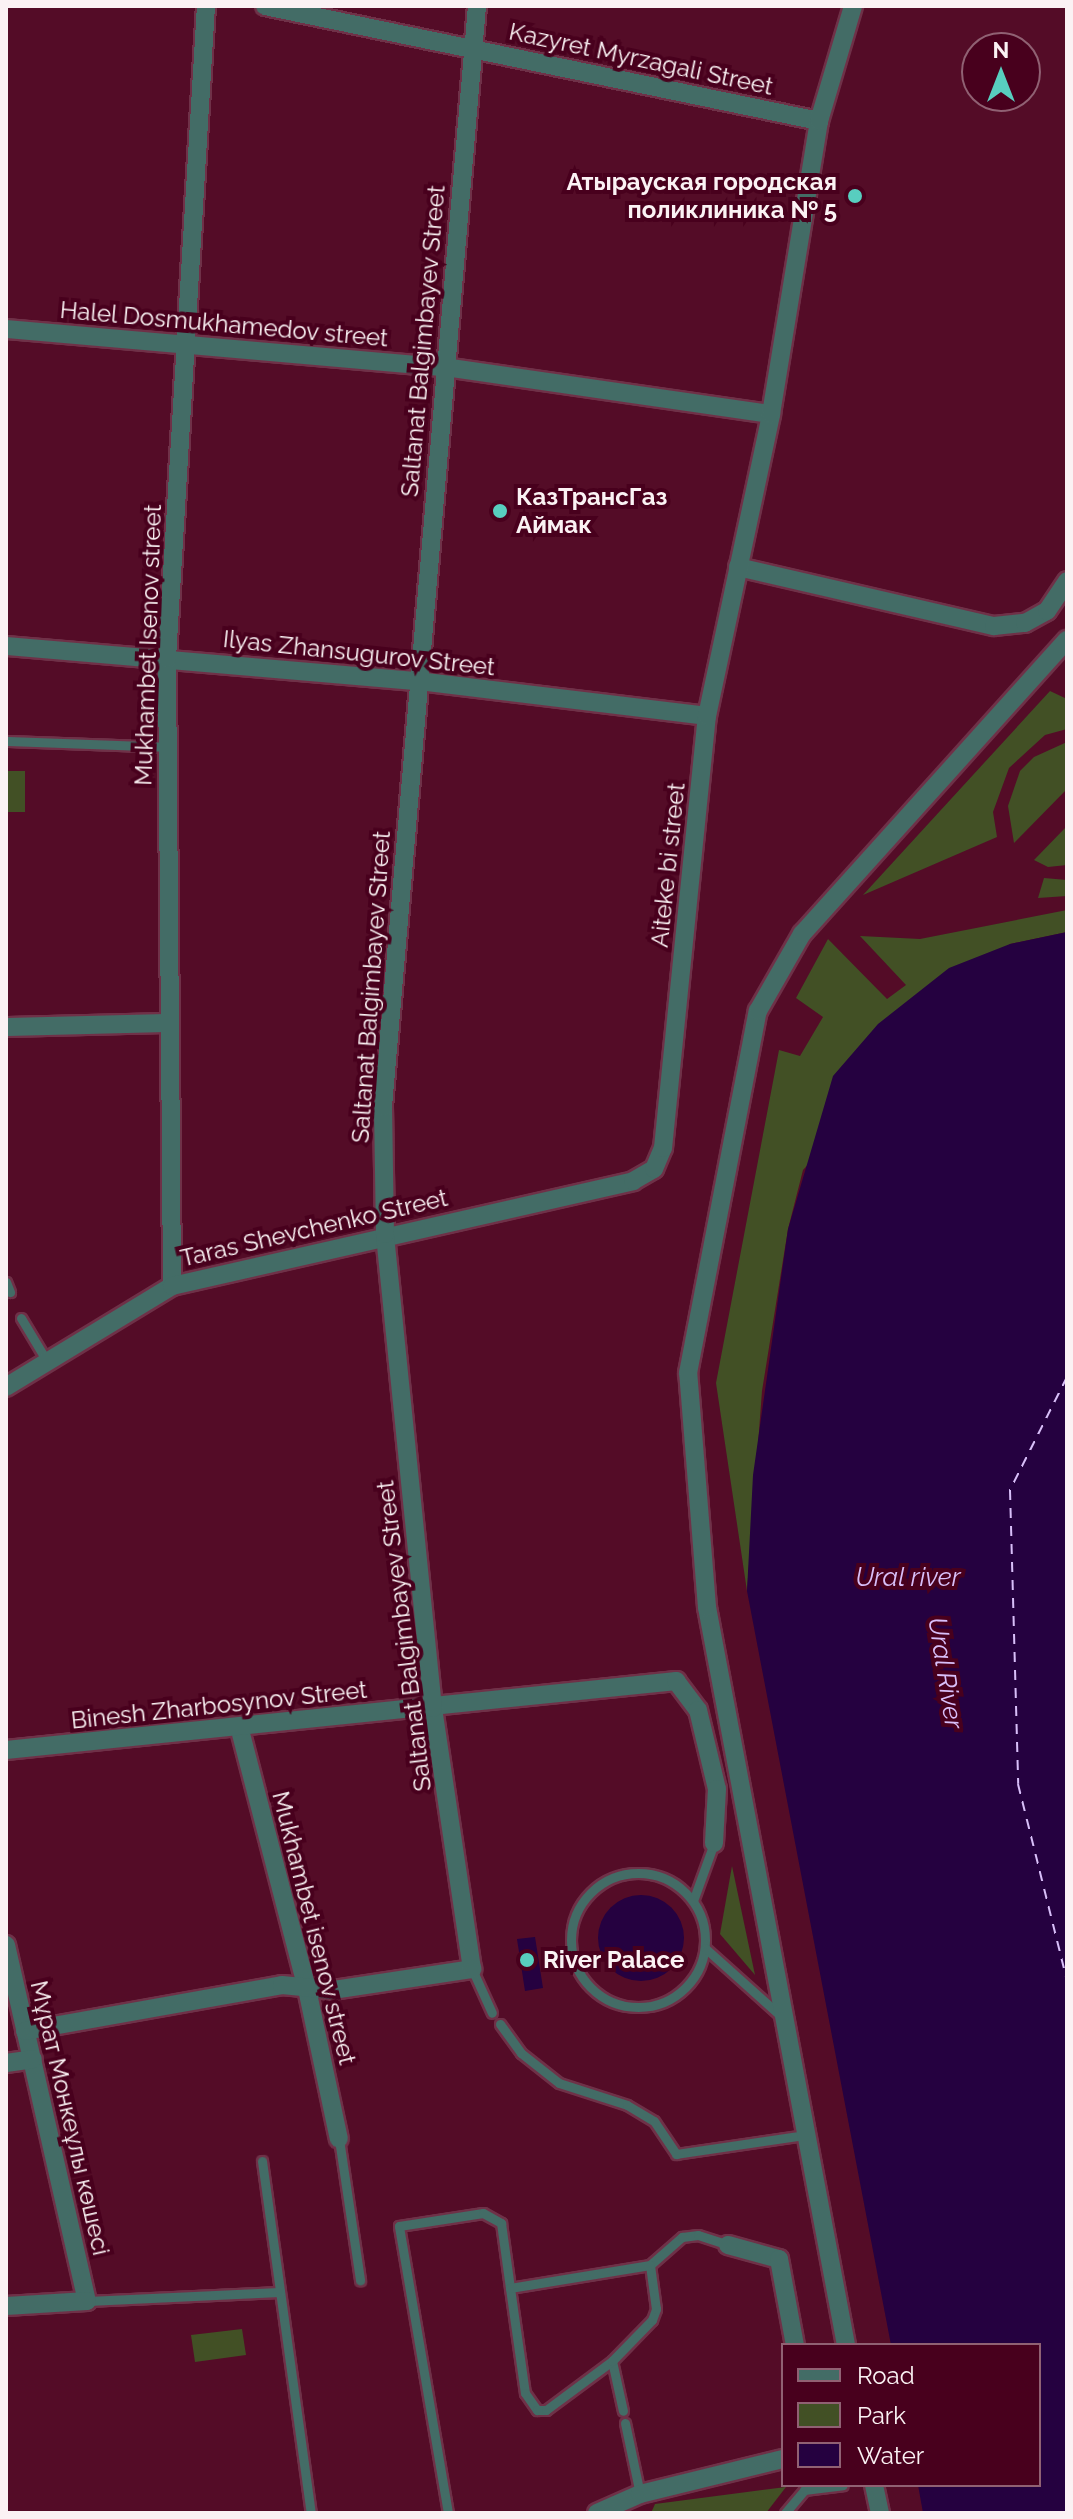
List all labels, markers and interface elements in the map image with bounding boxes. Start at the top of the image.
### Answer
street label: Kazyret Myrzagali Street [506,17,776,101]
north arrow [961,32,1041,112]
text: N [993,37,1009,63]
place label: Атырауская городская поликлиника № 5 [566,168,837,224]
street label: Saltanat Balgimbayev Street [395,184,451,498]
marker: Атырауская городская поликлиника № 5 [844,185,866,207]
street label: Halel Dosmukhamedov street [58,295,390,353]
place label: КазТрансГаз Аймак [516,483,667,539]
marker: КазТрансГаз Аймак [491,502,509,520]
street label: Mukhambet Isenov street [129,504,167,786]
street label: Ilyas Zhansugurov Street [221,624,497,682]
street label: Aiteke bi street [645,781,691,949]
street label: Saltanat Balgimbayev Street [346,830,396,1144]
street label: Taras Shevchenko Street [178,1183,450,1273]
street label: Saltanat Balgimbayev Street [371,1479,437,1793]
water label: Ural river [855,1562,961,1594]
water label: Ural River [921,1615,969,1731]
street label: Binesh Zharbosynov Street [69,1675,369,1735]
street label: Mukhambet isenov street [266,1788,362,2068]
place label: River Palace [543,1946,685,1974]
marker: River Palace [518,1951,536,1969]
street label: Мұрат Монкеұлы көшесі [24,1978,116,2258]
legend [781,2343,1041,2487]
text: Road [857,2361,915,2390]
text: Park [857,2401,906,2430]
text: Water [857,2441,924,2470]

